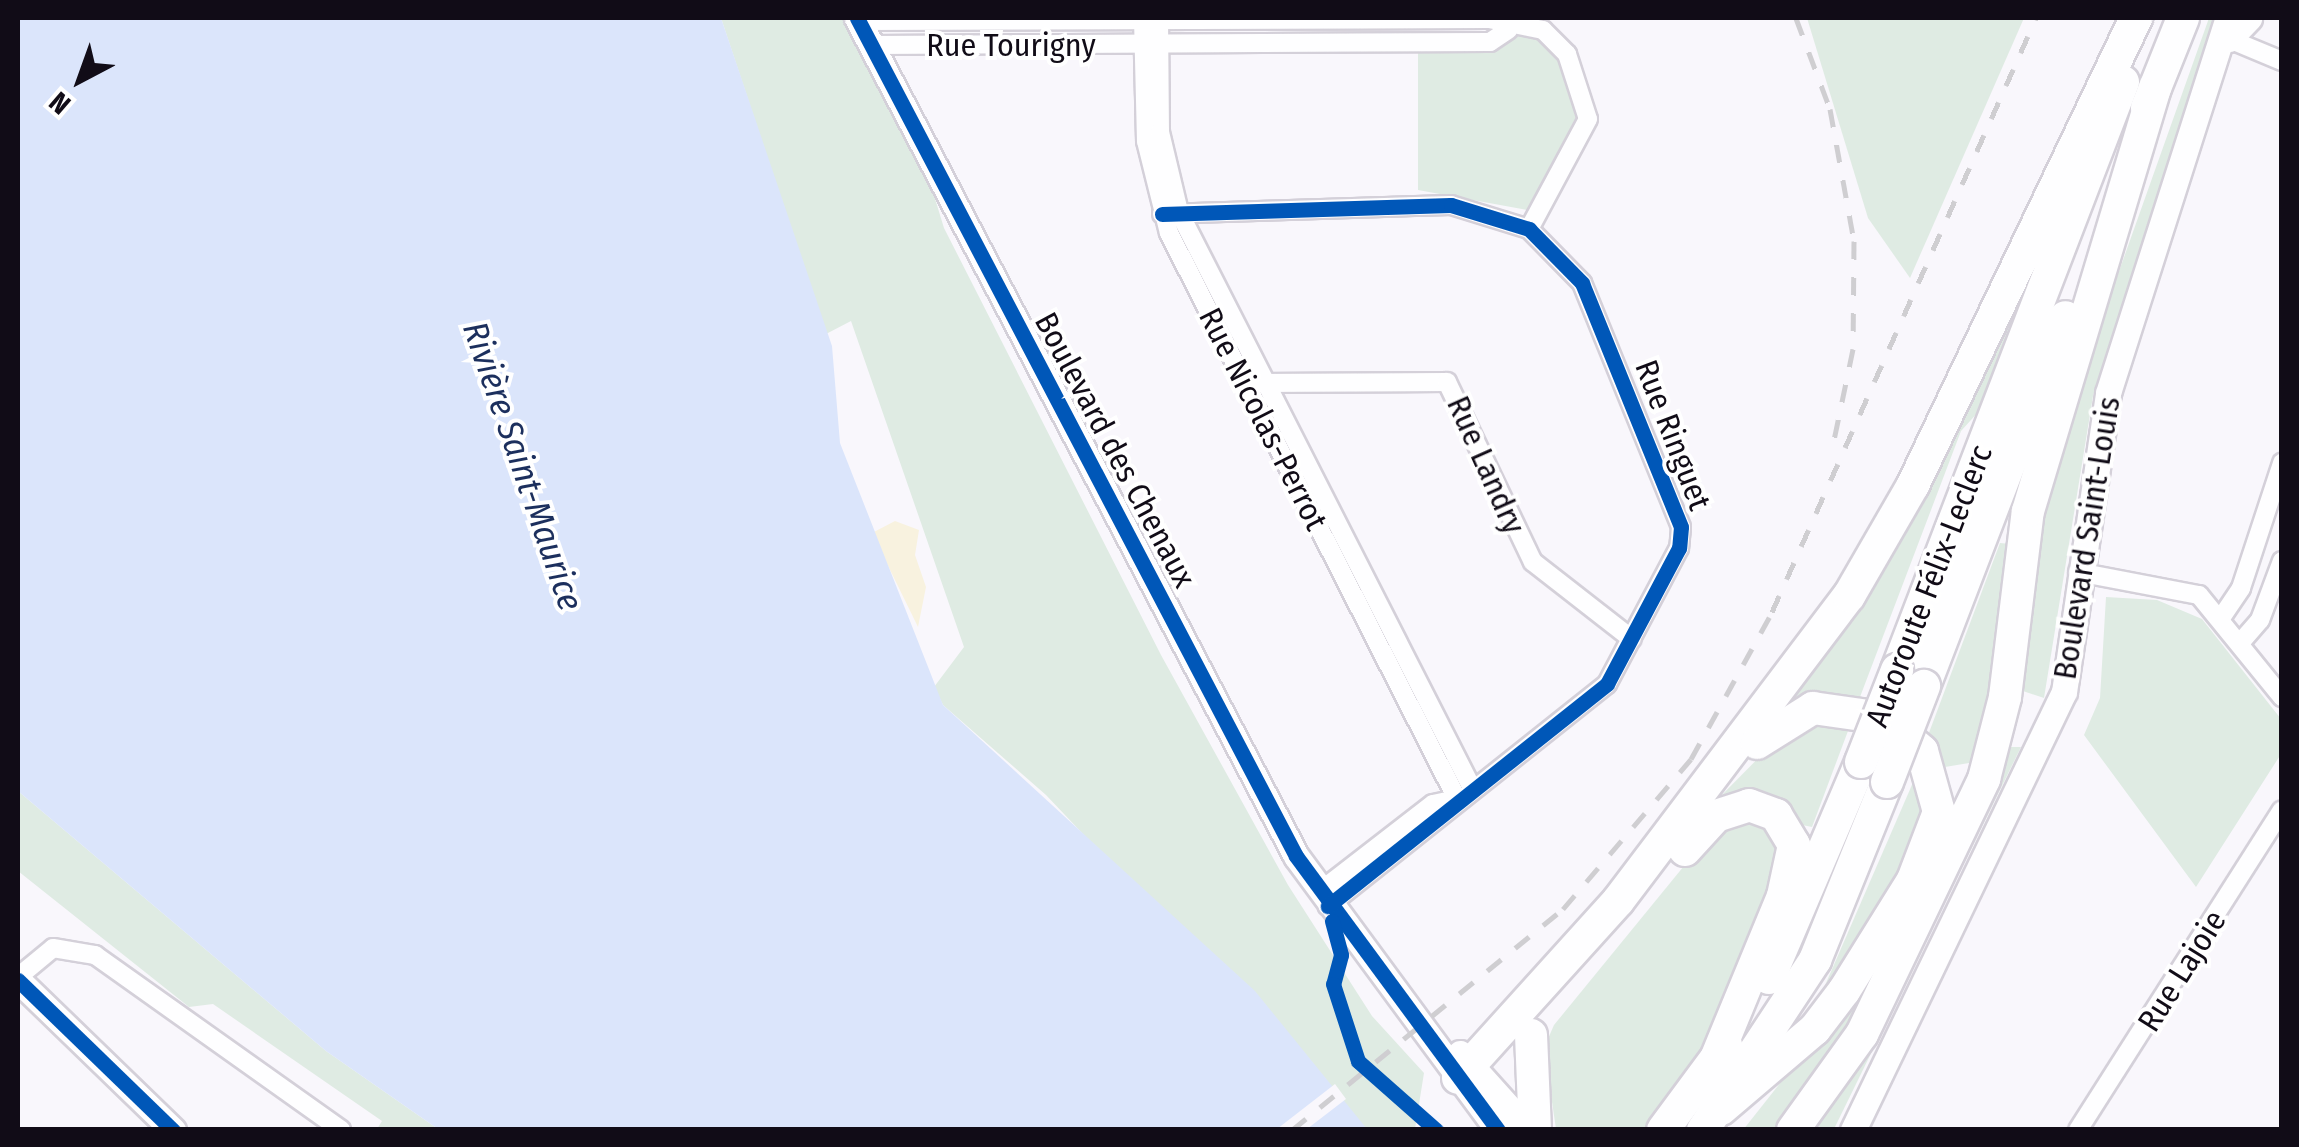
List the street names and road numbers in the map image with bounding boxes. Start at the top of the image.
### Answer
street label: Rue Tourigny [926,26,1096,64]
street label: Rue Nicolas-Perrot [1190,302,1336,536]
street label: Boulevard des Chenaux [1026,306,1204,594]
street label: Rue Ringuet [1627,355,1719,515]
street label: Rue Landry [1439,390,1533,540]
street label: Boulevard Saint-Louis [2046,394,2128,682]
street label: Autoroute Félix-Leclerc [1858,440,2000,732]
street label: Rue Lajoie [2130,903,2234,1039]

